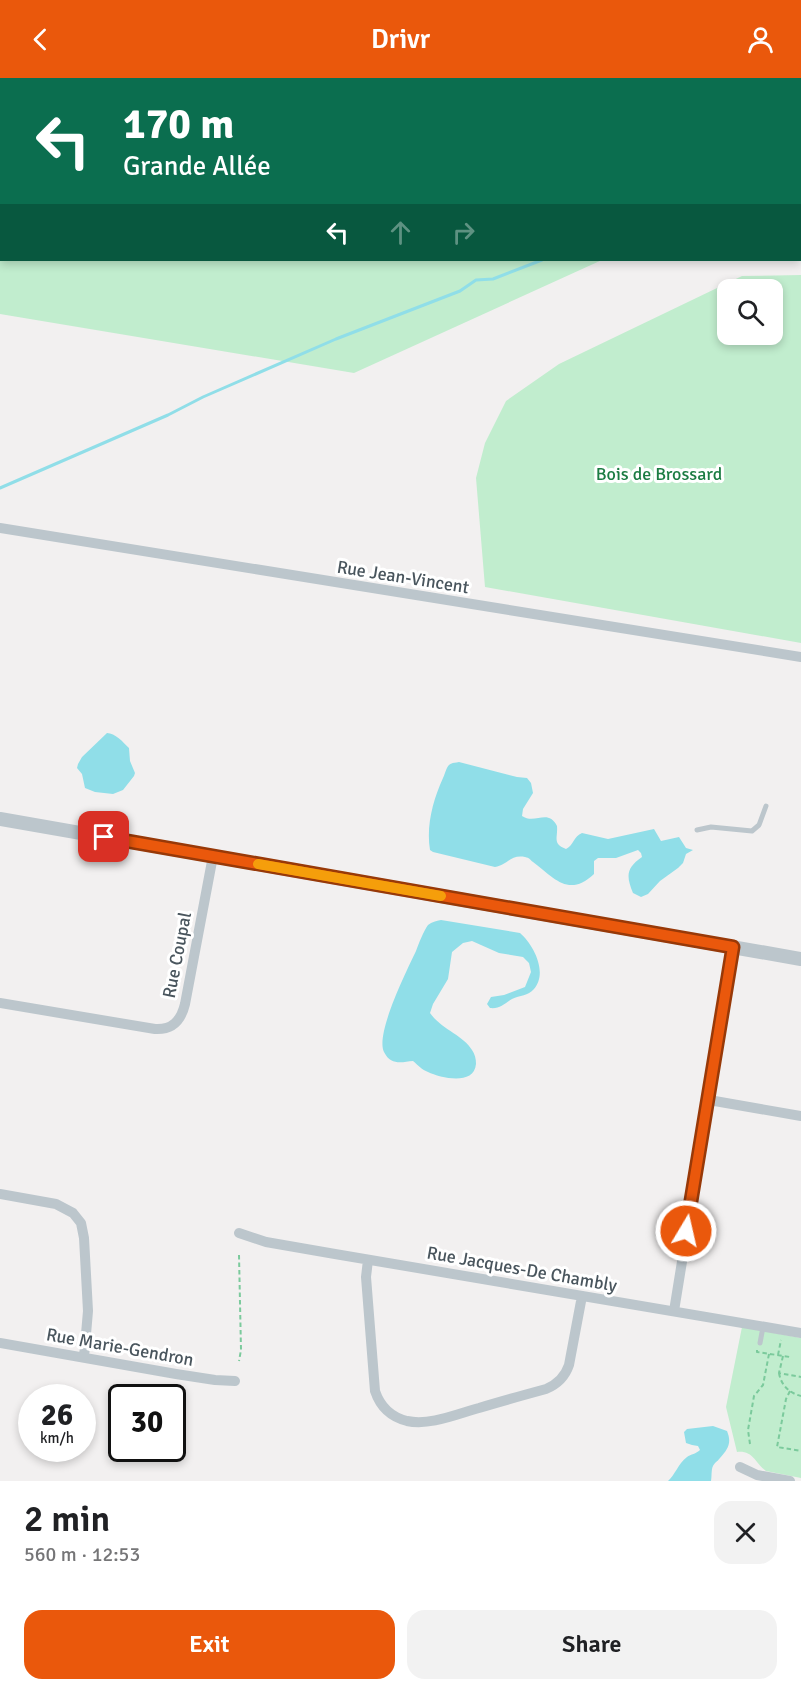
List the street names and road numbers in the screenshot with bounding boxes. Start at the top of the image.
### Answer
street label: Rue Jean-Vincent [335,556,471,598]
street label: Rue Coupal [158,910,196,1000]
street label: Rue Jacques-De Chambly [425,1241,619,1297]
street label: Rue Marie-Gendron [45,1323,195,1371]

